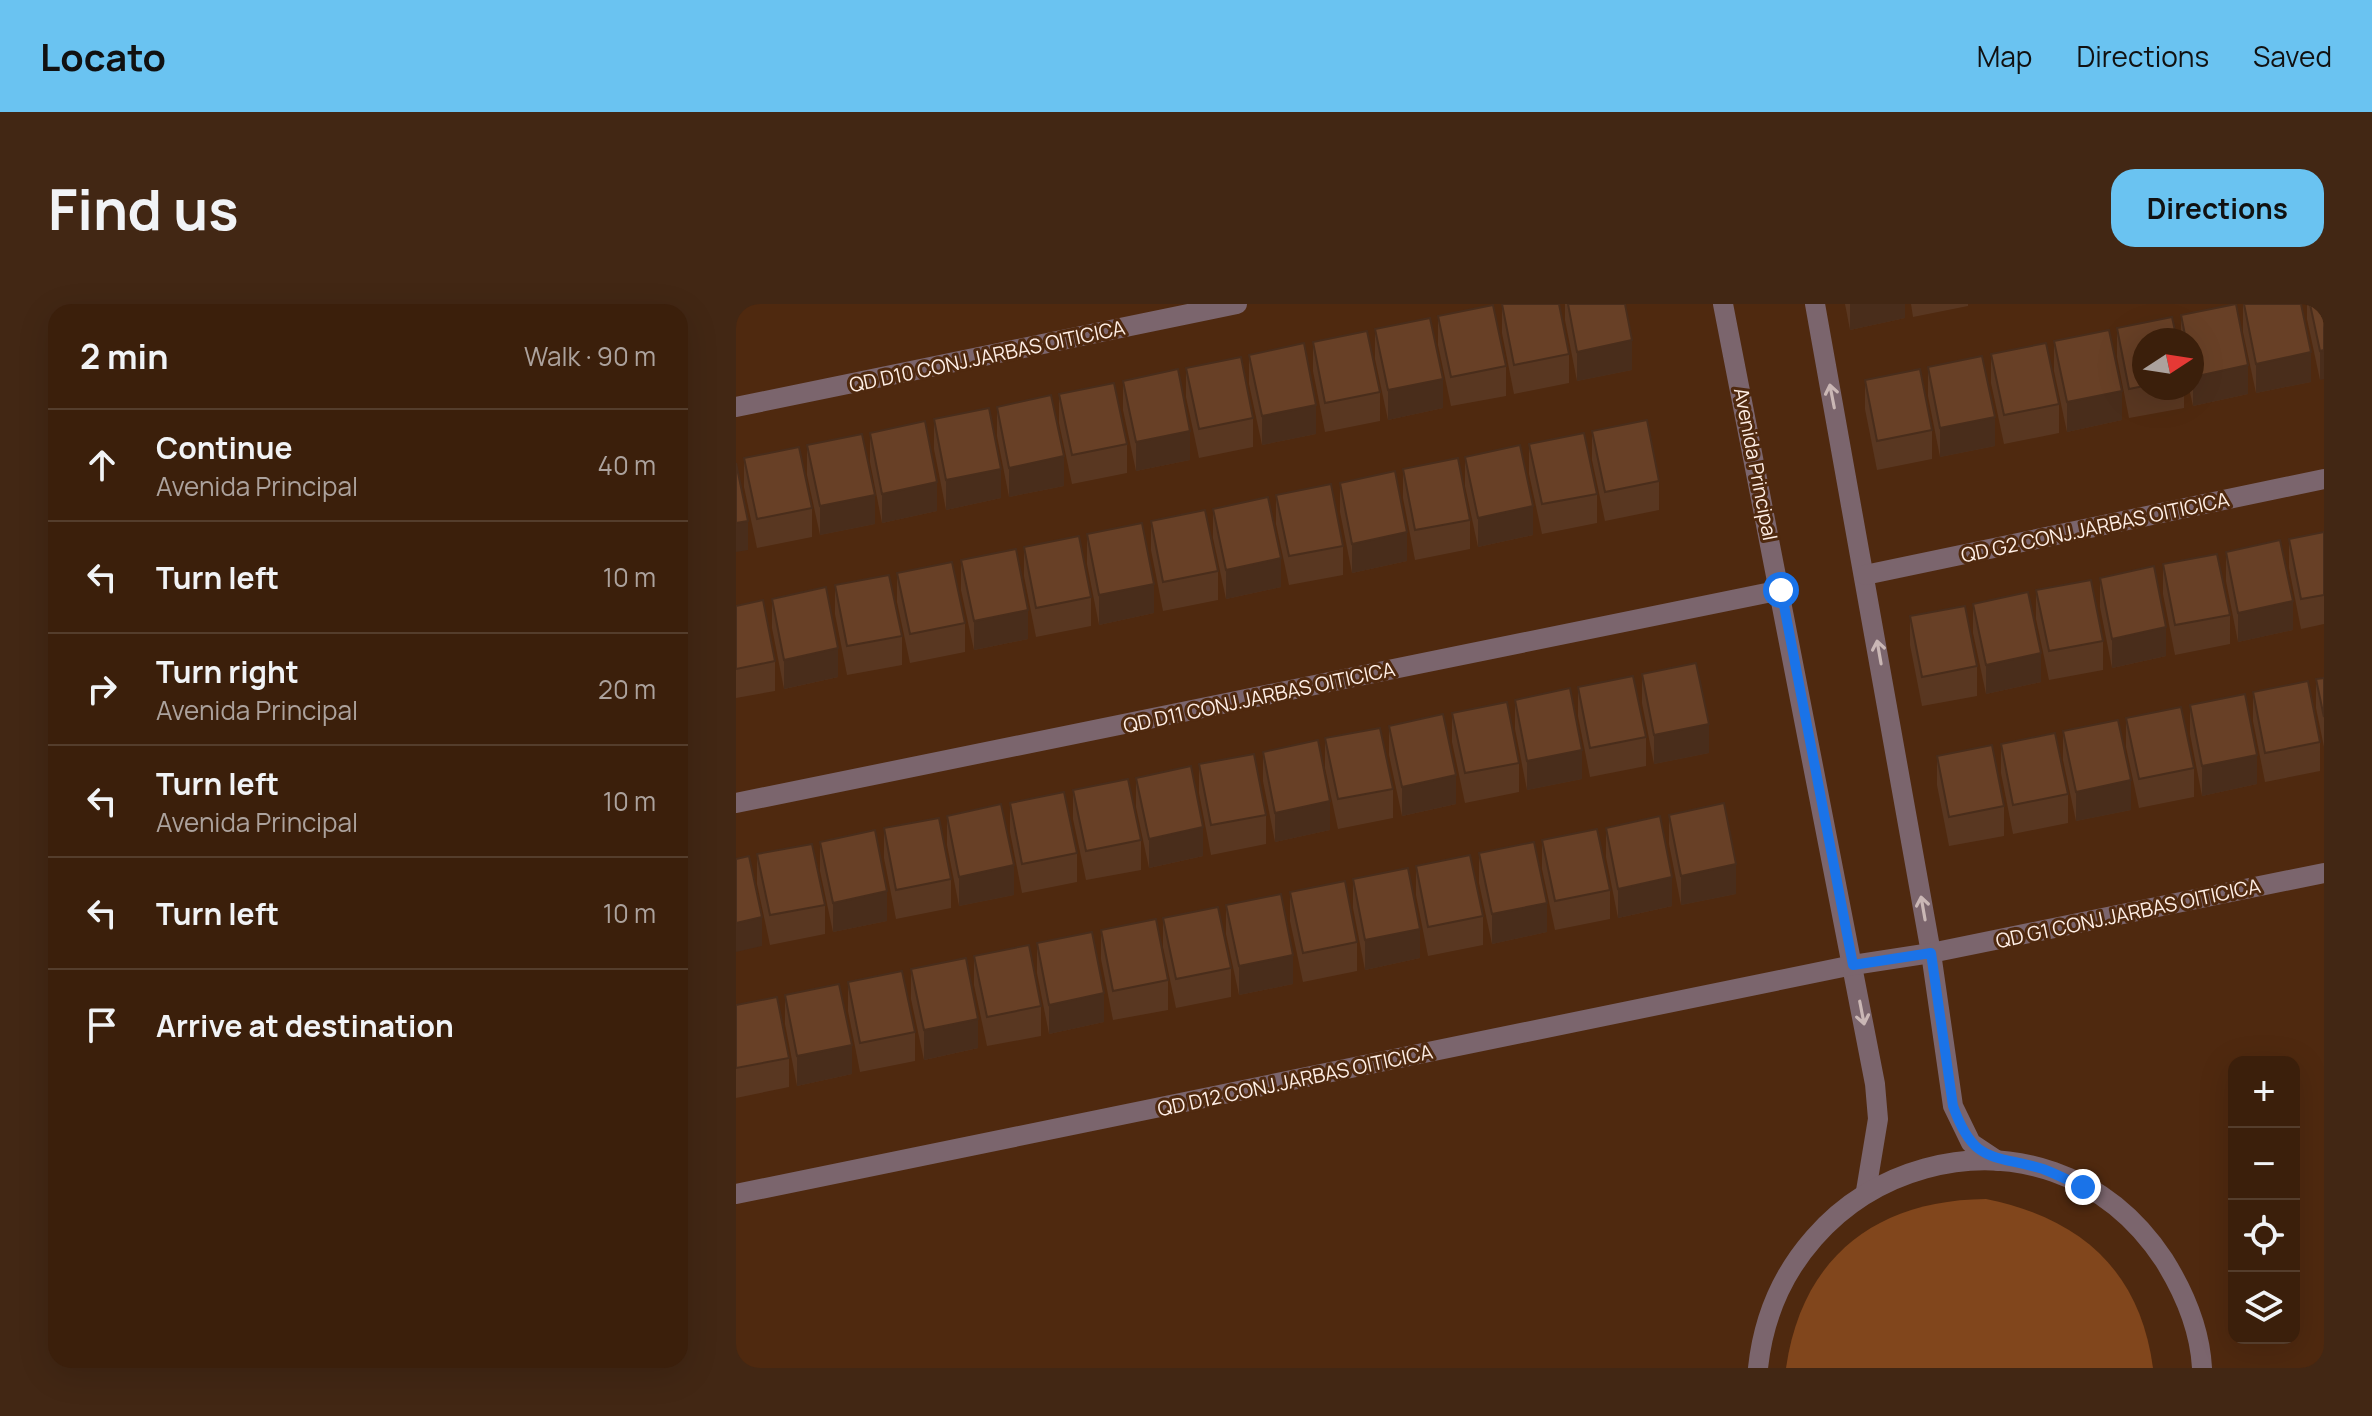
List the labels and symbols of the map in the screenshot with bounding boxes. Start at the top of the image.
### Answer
street label: QD D10 CONJ.JARBAS OITICICA [847,313,1128,398]
north arrow [2132,328,2204,400]
one-way arrow [1823,384,1838,409]
street label: Avenida Principal [1728,385,1784,543]
street label: QD G2 CONJ.JARBAS OITICICA [1958,485,2232,569]
route start [1763,572,1799,608]
one-way arrow [1870,640,1885,665]
street label: QD D11 CONJ.JARBAS OITICICA [1121,655,1398,739]
street label: QD G1 CONJ.JARBAS OITICICA [1993,872,2263,954]
one-way arrow [1915,896,1930,921]
one-way arrow [1855,999,1870,1025]
street label: QD D12 CONJ.JARBAS OITICICA [1155,1038,1435,1122]
route end [2065,1169,2101,1205]

